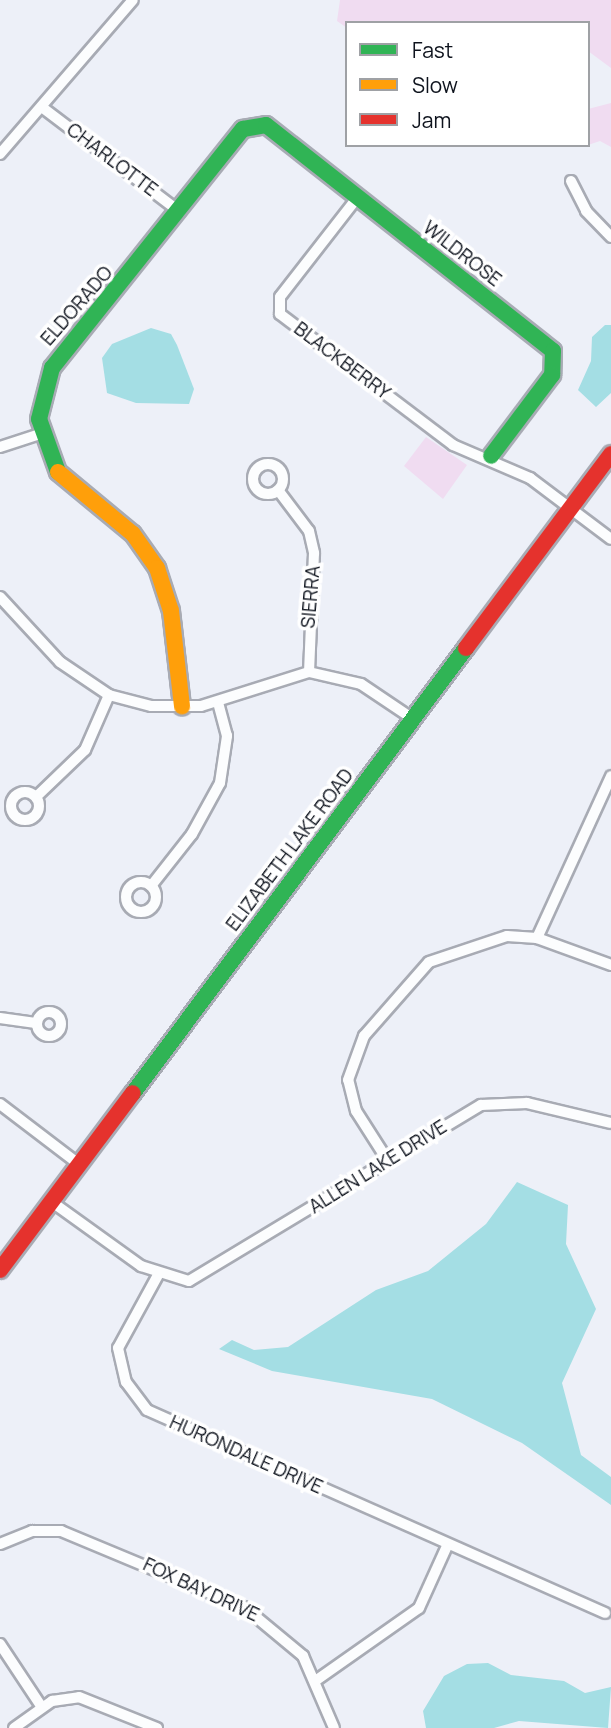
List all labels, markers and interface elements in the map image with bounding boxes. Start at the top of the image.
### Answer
legend [345,21,590,147]
text: Fast [412,36,453,64]
text: Slow [412,71,458,99]
text: Jam [412,106,451,134]
street label: CHARLOTTE [62,118,162,202]
street label: WILDROSE [418,216,506,292]
street label: ELDORADO [36,262,118,350]
street label: BLACKBERRY [289,317,395,405]
street label: SIERRA [297,565,325,629]
street label: ELIZABETH LAKE ROAD [222,764,358,936]
street label: ALLEN LAKE DRIVE [305,1115,451,1219]
street label: HURONDALE DRIVE [166,1411,326,1499]
street label: FOX BAY DRIVE [139,1553,263,1627]

